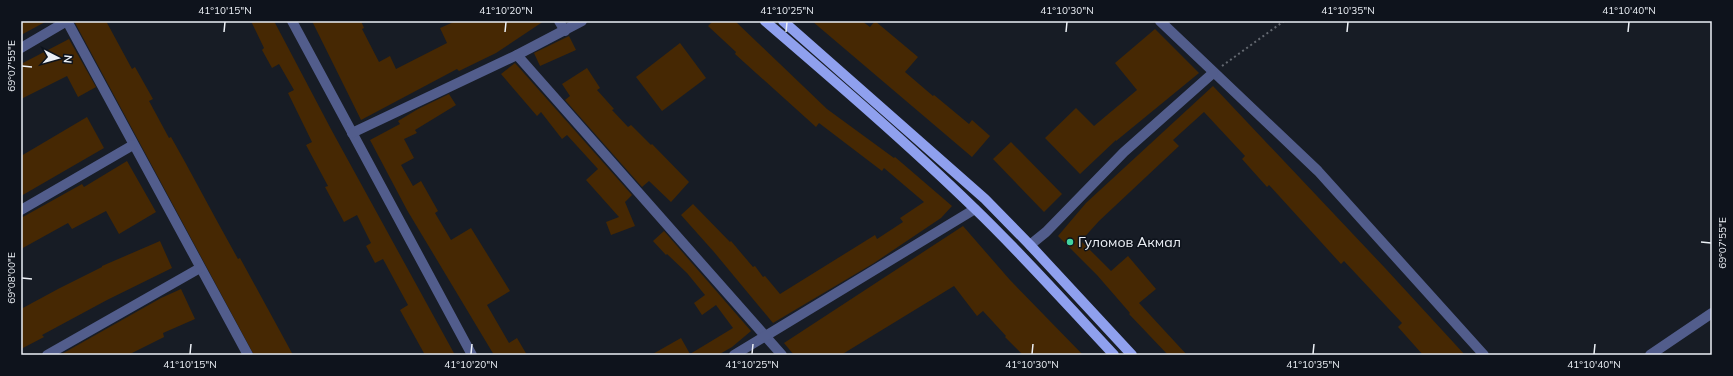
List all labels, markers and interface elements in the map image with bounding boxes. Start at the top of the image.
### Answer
text: 41°10'15"N [198,4,252,17]
text: 41°10'20"N [479,4,533,17]
text: 41°10'25"N [760,4,814,17]
text: 41°10'30"N [1040,4,1094,17]
text: 41°10'35"N [1321,4,1375,17]
text: 41°10'40"N [1602,4,1656,17]
north arrow [38,38,78,78]
text: 69°07'55"E [5,40,18,92]
text: N [61,54,75,64]
text: 69°07'55"E [1716,217,1729,269]
place label: Гуломов Акмал [1078,233,1181,251]
marker: Гуломов Акмал [1065,237,1075,247]
text: 69°08'00"E [5,252,18,304]
text: 41°10'15"N [163,358,217,371]
text: 41°10'20"N [444,358,498,371]
text: 41°10'25"N [725,358,779,371]
text: 41°10'30"N [1005,358,1059,371]
text: 41°10'35"N [1286,358,1340,371]
text: 41°10'40"N [1567,358,1621,371]

